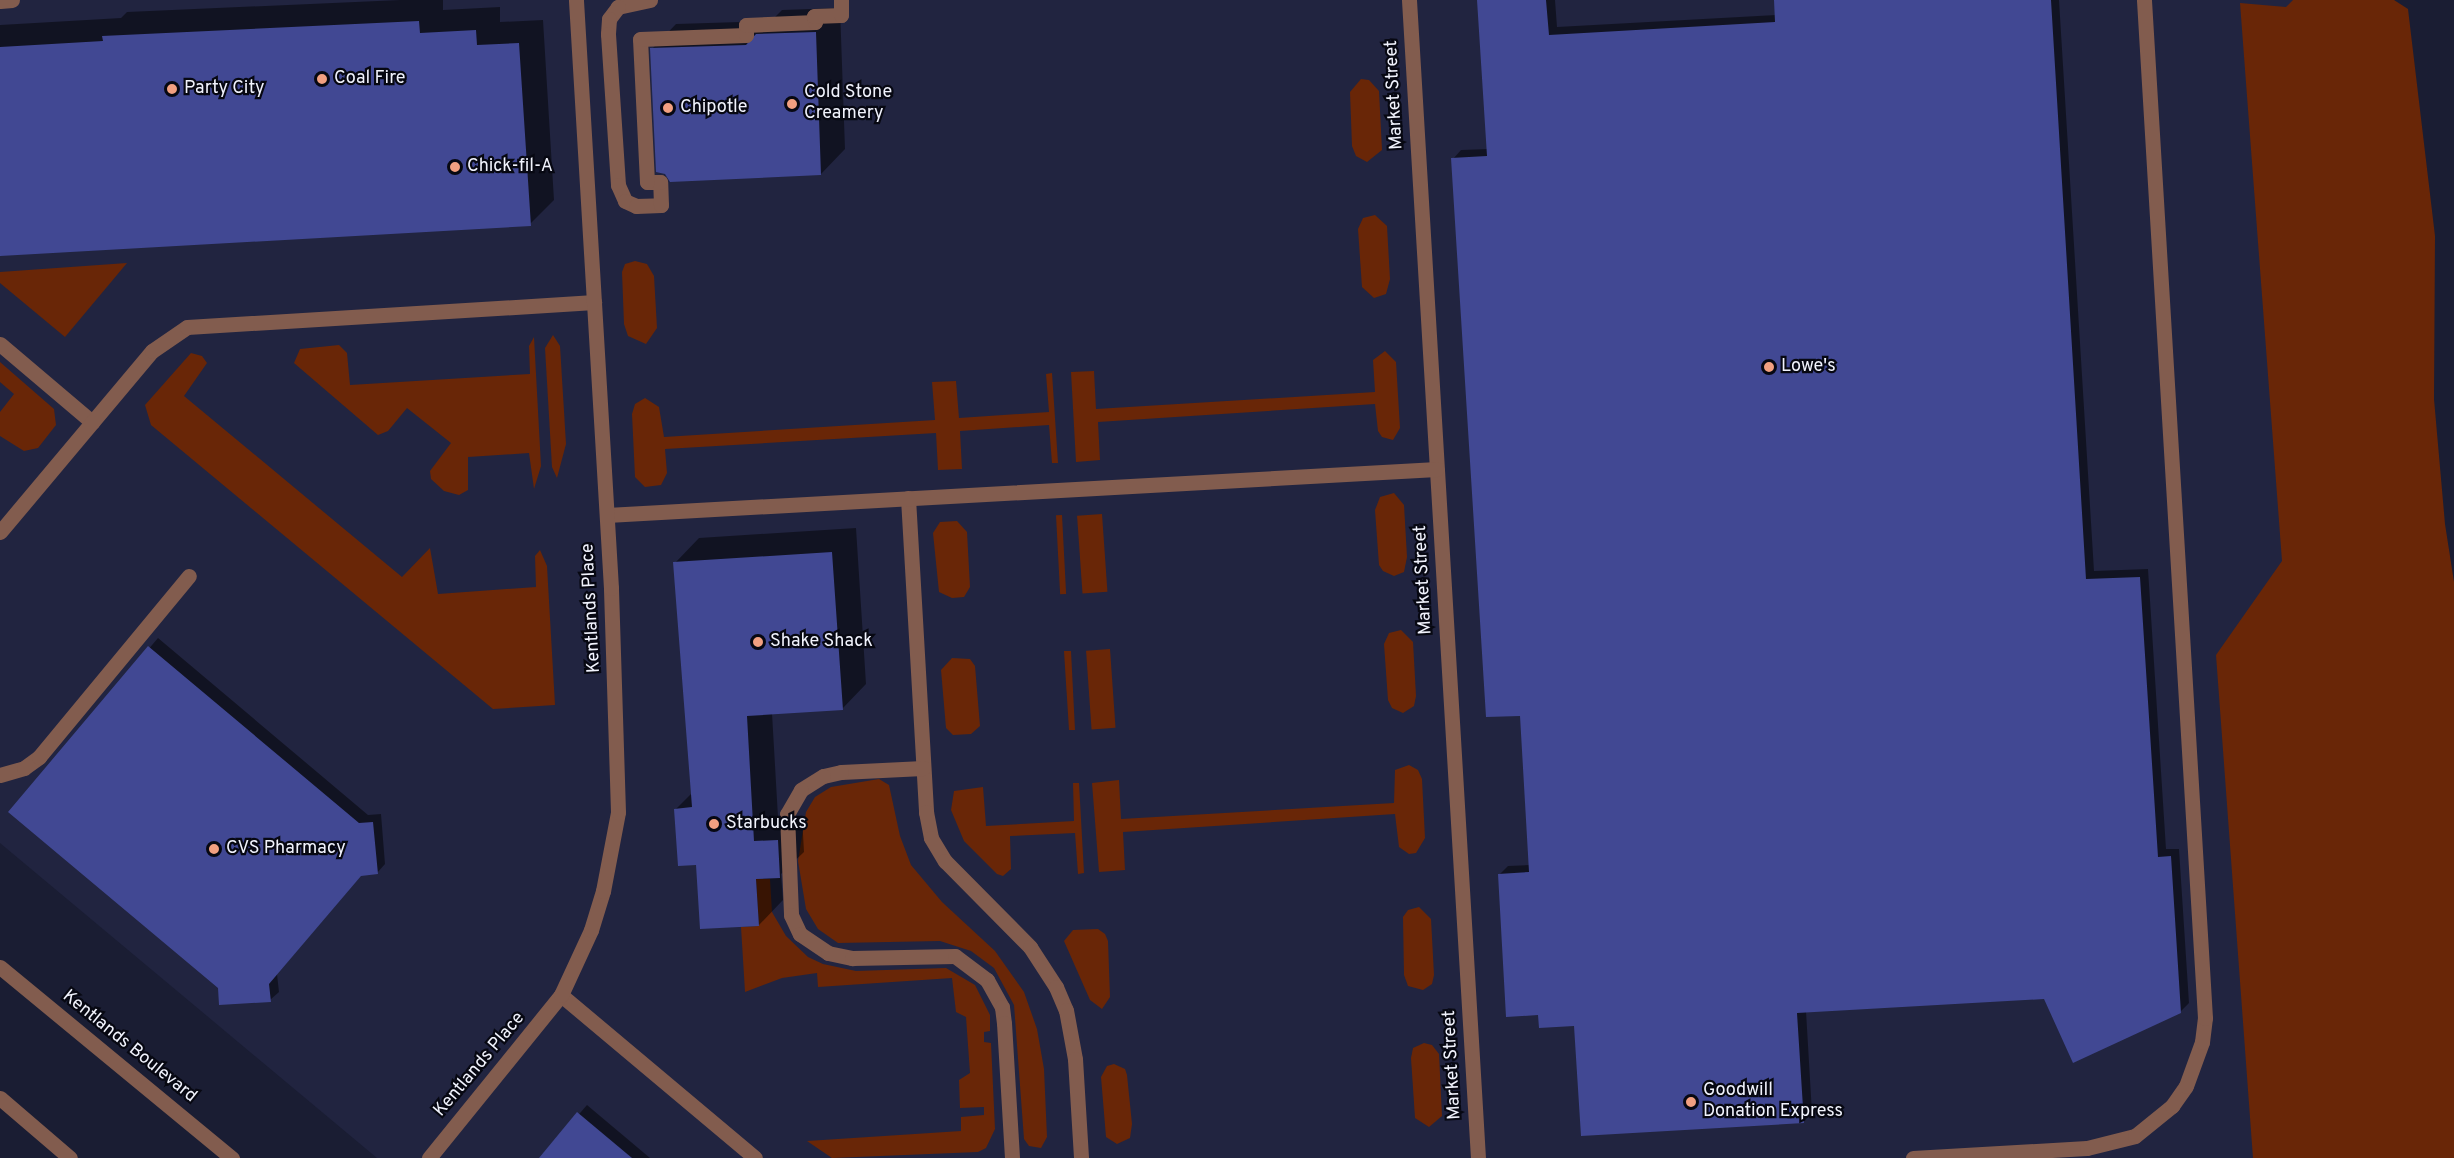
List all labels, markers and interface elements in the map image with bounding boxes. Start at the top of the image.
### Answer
street label: Market Street [1381,40,1409,150]
place label: Coal Fire [334,68,405,90]
marker: Coal Fire [315,72,329,86]
place label: Party City [184,78,264,100]
marker: Party City [165,82,179,96]
place label: Cold Stone Creamery [804,83,892,125]
place label: Chipotle [680,97,748,119]
marker: Cold Stone Creamery [785,97,799,111]
marker: Chipotle [661,101,675,115]
place label: Chick-fil-A [467,156,553,178]
marker: Chick-fil-A [448,160,462,174]
place label: Lowe's [1781,356,1836,378]
marker: Lowe's [1762,360,1776,374]
street label: Market Street [1410,525,1438,635]
street label: Kentlands Place [578,543,606,673]
place label: Shake Shack [770,631,873,653]
marker: Shake Shack [751,635,765,649]
place label: Starbucks [726,813,807,835]
marker: Starbucks [707,817,721,831]
place label: CVS Pharmacy [226,838,346,860]
marker: CVS Pharmacy [207,842,221,856]
street label: Kentlands Boulevard [57,986,201,1108]
street label: Kentlands Place [430,1008,530,1122]
street label: Market Street [1439,1010,1467,1120]
place label: Goodwill Donation Express [1703,1081,1843,1124]
marker: Goodwill Donation Express [1684,1095,1698,1109]

